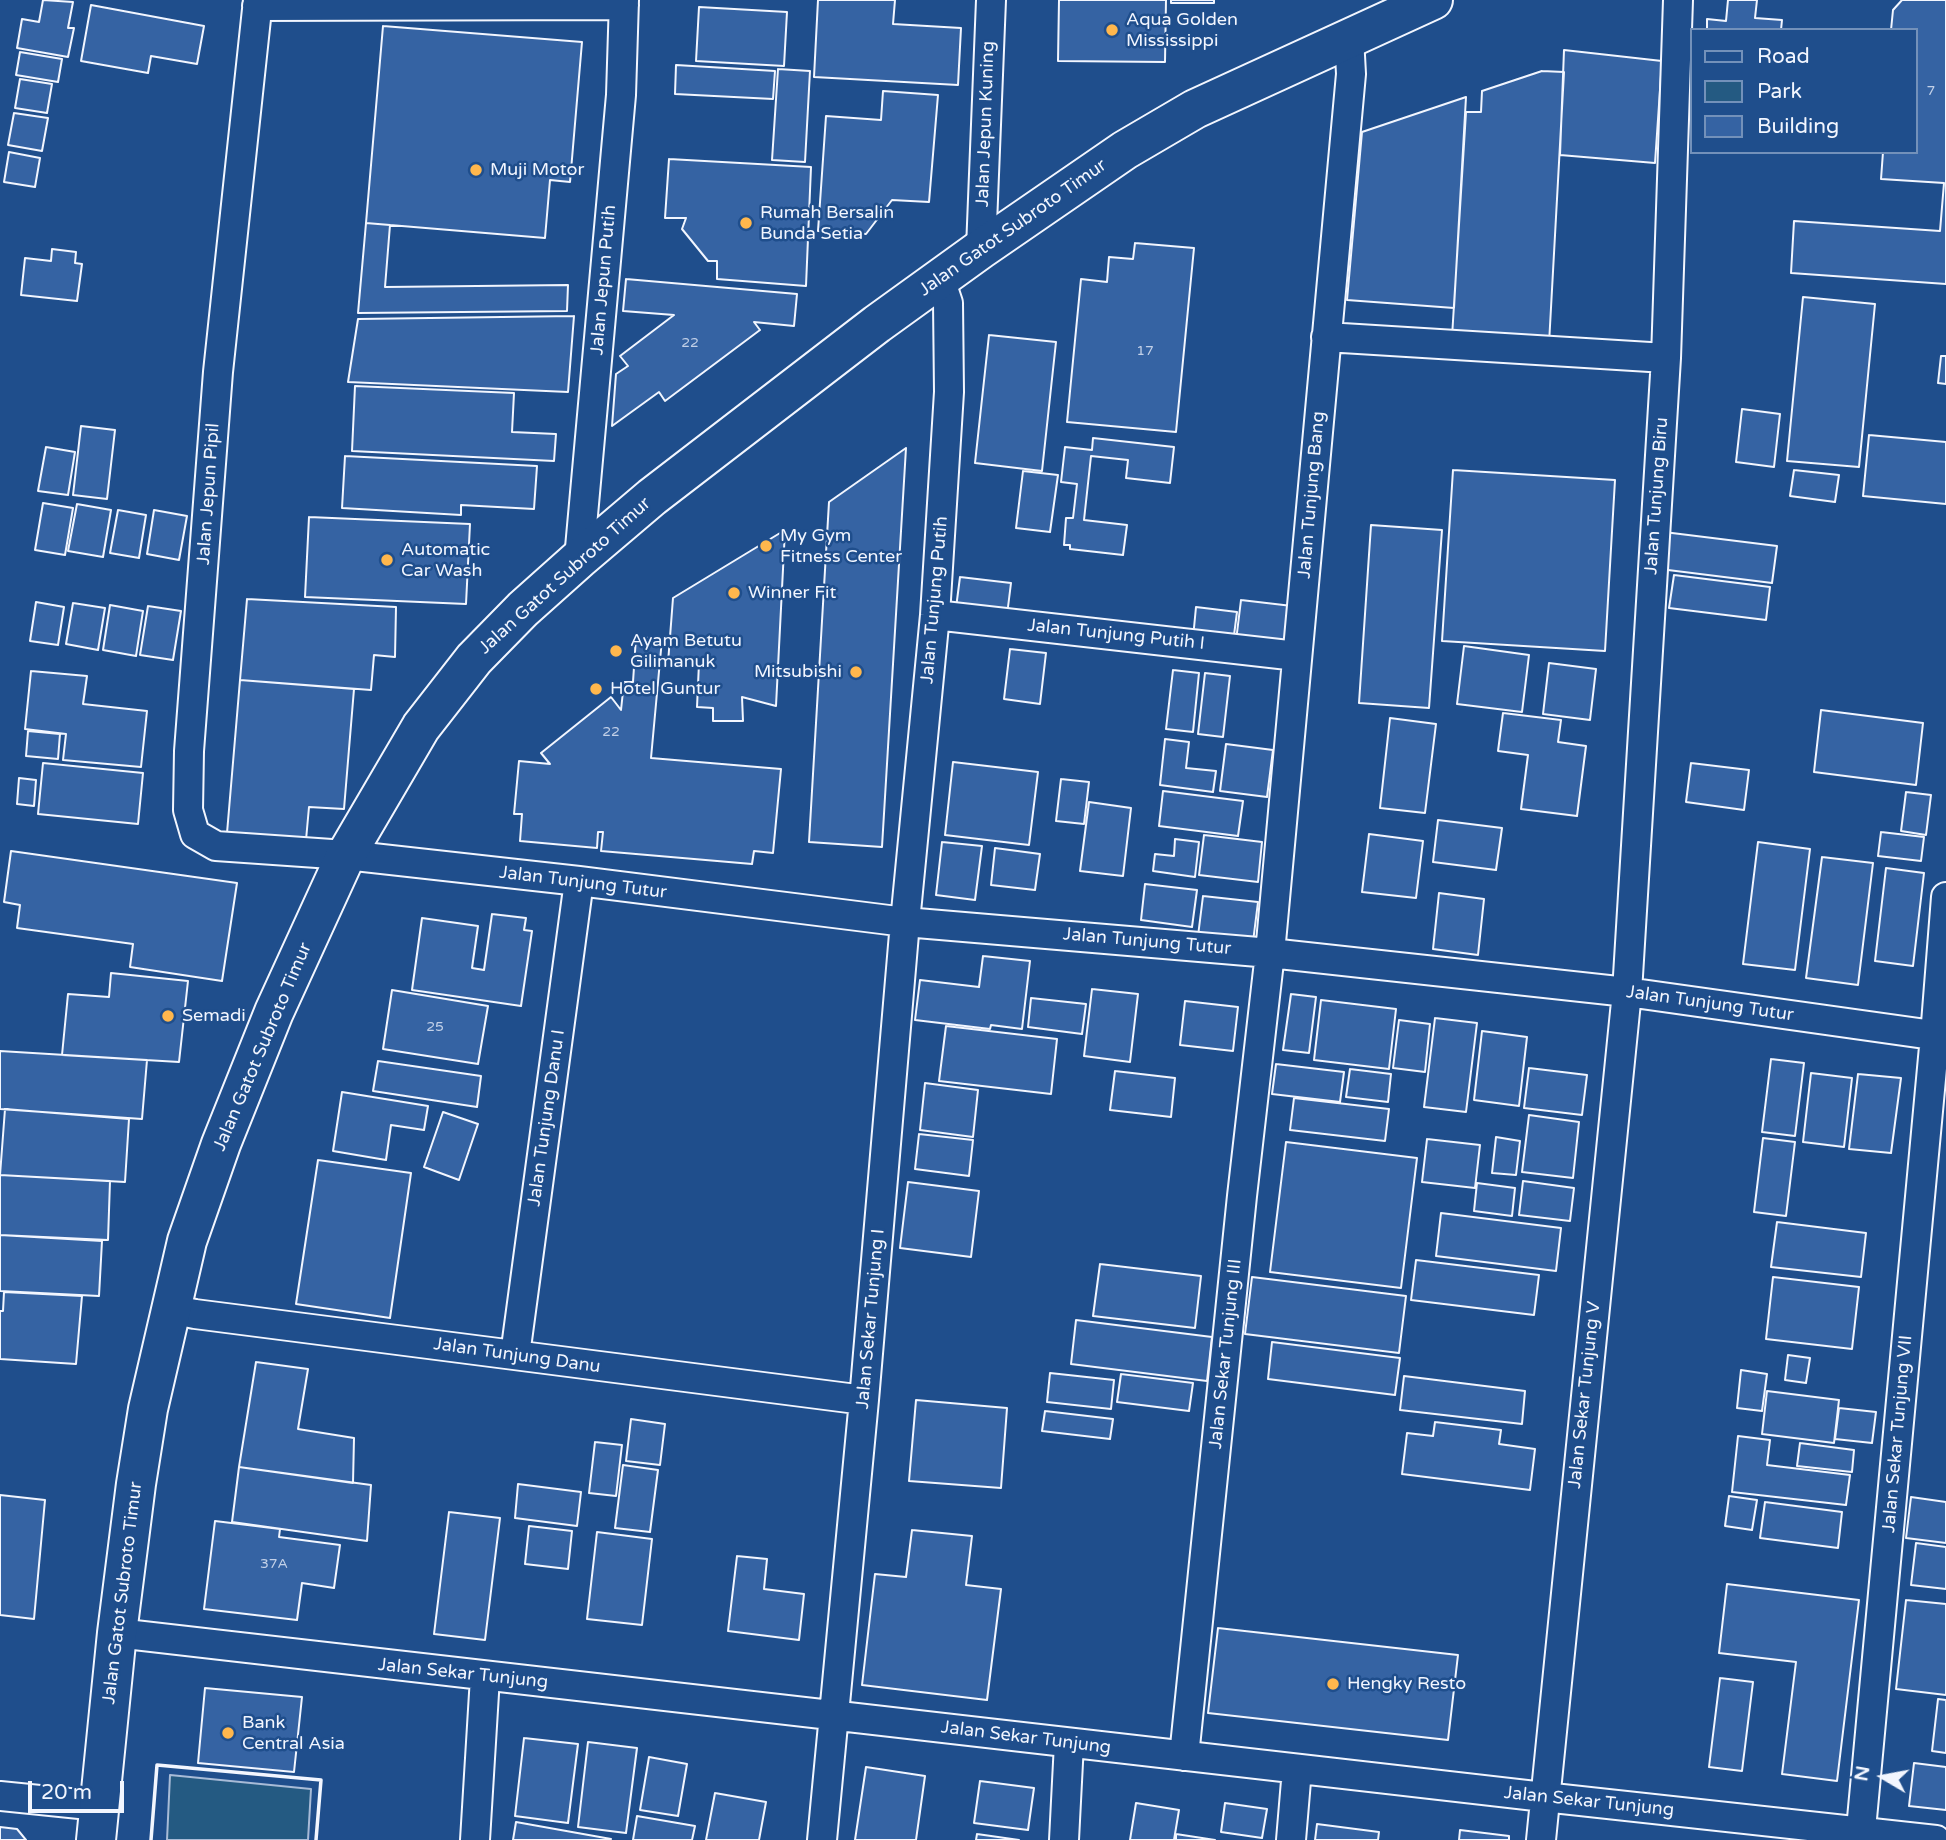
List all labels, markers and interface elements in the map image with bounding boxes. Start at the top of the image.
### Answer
place label: Aqua Golden Mississippi [1126,9,1238,52]
marker: Aqua Golden Mississippi [1104,22,1120,38]
legend [1690,28,1918,154]
street label: Jalan Jepun Kuning [972,41,1000,207]
text: Road [1757,44,1810,69]
text: Park [1757,79,1802,104]
house number: 7 [1927,83,1935,99]
text: Building [1757,114,1839,139]
street label: Jalan Gatot Subroto Timur [915,155,1111,301]
place label: Muji Motor [490,159,584,181]
marker: Muji Motor [468,162,484,178]
place label: Rumah Bersalin Bunda Setia [760,202,894,244]
street label: Jalan Jepun Putih [587,204,621,356]
marker: Rumah Bersalin Bunda Setia [738,215,754,231]
house number: 22 [681,335,699,351]
house number: 17 [1136,343,1154,359]
street label: Jalan Tunjung Bang [1294,410,1330,580]
street label: Jalan Tunjung Biru [1641,417,1673,575]
street label: Jalan Jepun Pipil [193,422,225,566]
street label: Jalan Gatot Subroto Timur [474,493,656,659]
street label: Jalan Tunjung Putih [917,515,953,685]
place label: My Gym Fitness Center [780,525,902,568]
marker: My Gym Fitness Center [758,538,774,554]
place label: Automatic Car Wash [401,539,490,582]
marker: Automatic Car Wash [379,552,395,568]
place label: Winner Fit [748,582,836,604]
marker: Winner Fit [726,585,742,601]
street label: Jalan Tunjung Putih I [1026,615,1206,655]
place label: Ayam Betutu Gilimanuk [630,630,742,672]
marker: Ayam Betutu Gilimanuk [608,643,624,659]
place label: Mitsubishi [754,661,842,683]
marker: Mitsubishi [848,664,864,680]
place label: Hotel Guntur [610,678,720,700]
marker: Hotel Guntur [588,681,604,697]
house number: 22 [602,724,620,740]
street label: Jalan Tunjung Tutur [498,862,668,904]
street label: Jalan Tunjung Tutur [1062,924,1232,960]
street label: Jalan Gatot Subroto Timur [209,940,317,1154]
street label: Jalan Tunjung Tutur [1625,982,1795,1026]
place label: Semadi [182,1005,246,1027]
marker: Semadi [160,1008,176,1024]
house number: 25 [426,1019,444,1035]
street label: Jalan Tunjung Danu I [524,1028,570,1208]
street label: Jalan Sekar Tunjung I [852,1228,890,1410]
street label: Jalan Sekar Tunjung III [1205,1258,1247,1450]
street label: Jalan Sekar Tunjung V [1564,1300,1606,1490]
street label: Jalan Tunjung Danu [432,1334,602,1378]
street label: Jalan Sekar Tunjung VII [1879,1334,1917,1534]
street label: Jalan Gatot Subroto Timur [99,1480,147,1706]
house number: 37A [260,1556,288,1572]
street label: Jalan Sekar Tunjung [377,1654,549,1694]
place label: Hengky Resto [1347,1673,1466,1695]
marker: Hengky Resto [1325,1676,1341,1692]
place label: Bank Central Asia [242,1712,345,1754]
street label: Jalan Sekar Tunjung [940,1717,1112,1759]
marker: Bank Central Asia [220,1725,236,1741]
north arrow [1848,1742,1918,1812]
text: N [1850,1764,1874,1783]
scale bar [32,1766,128,1810]
text: 20 m [41,1780,92,1805]
street label: Jalan Sekar Tunjung [1503,1782,1675,1822]

